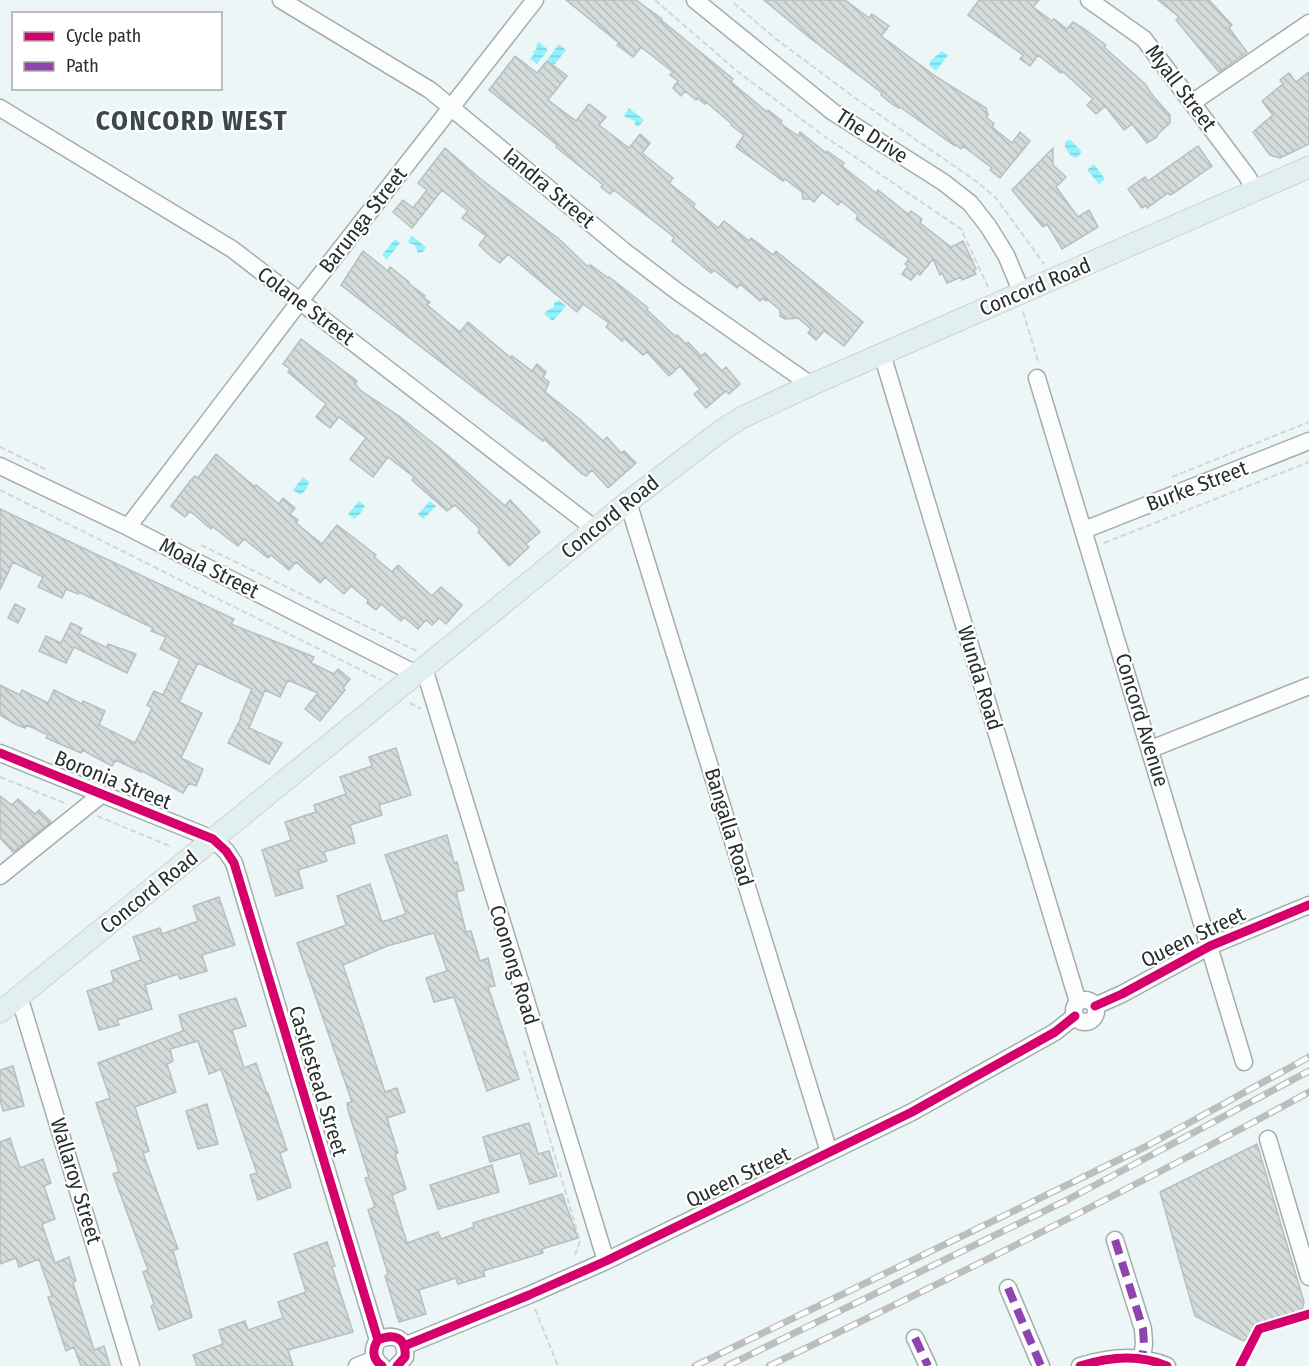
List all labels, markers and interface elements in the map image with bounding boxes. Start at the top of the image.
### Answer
legend [12,12,222,90]
text: Cycle path [66,25,141,47]
street label: Myall Street [1140,40,1222,137]
text: Path [66,55,99,77]
street label: The Drive [831,103,913,169]
district label: CONCORD WEST [96,105,288,137]
street label: Iandra Street [498,142,600,234]
street label: Barunga Street [314,162,413,278]
street label: Concord Road [975,252,1095,322]
street label: Colane Street [252,261,360,351]
street label: Burke Street [1143,455,1251,517]
street label: Concord Road [556,470,664,564]
street label: Moala Street [155,532,263,604]
street label: Wunda Road [952,623,1008,733]
street label: Concord Avenue [1109,650,1175,790]
street label: Boronia Street [51,745,175,815]
street label: Bangalla Road [699,765,759,889]
street label: Concord Road [95,845,203,939]
street label: Queen Street [1137,901,1249,973]
street label: Coonong Road [483,902,545,1028]
street label: Castlestead Street [283,1003,353,1159]
street label: Wallaroy Street [45,1115,107,1247]
street label: Queen Street [682,1141,794,1213]

